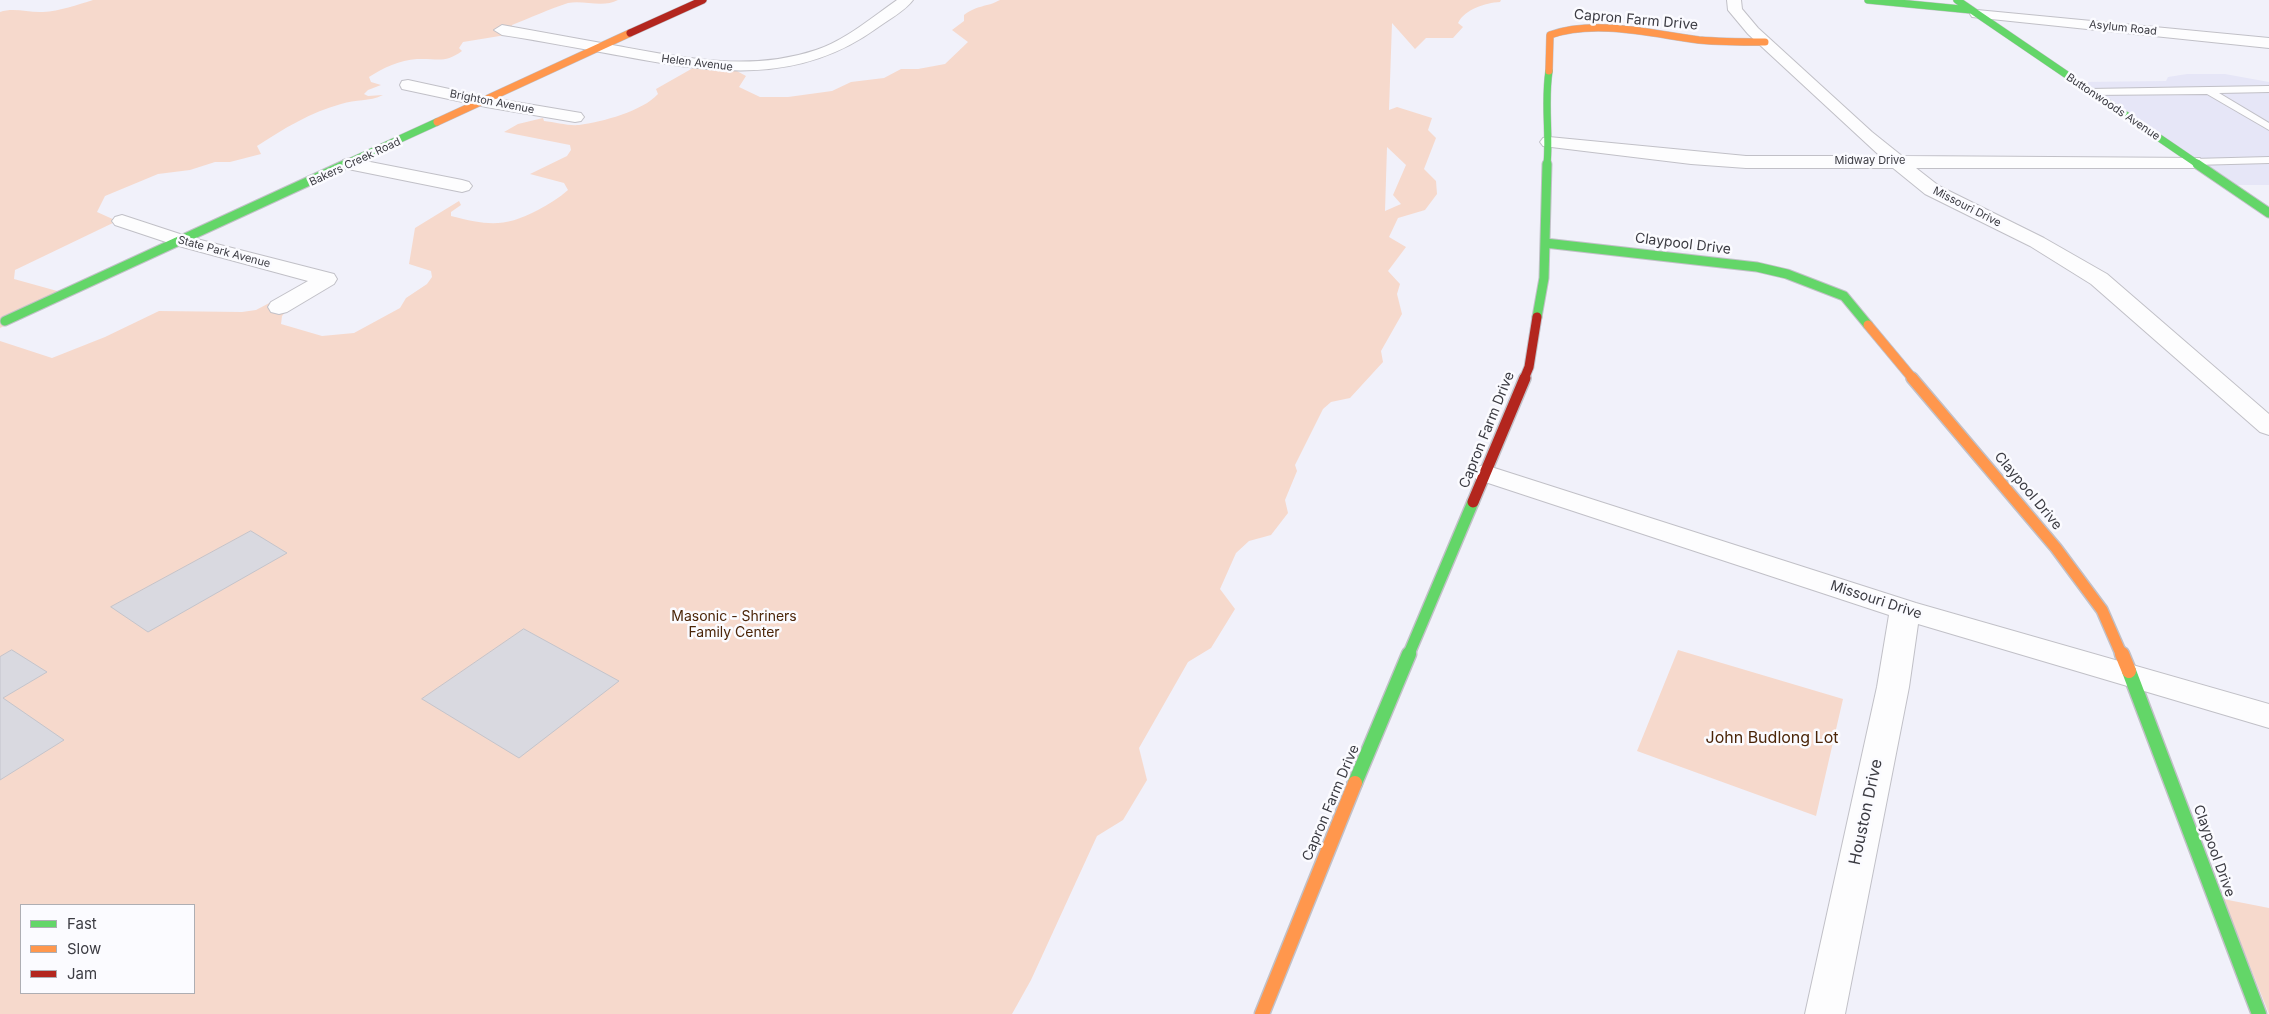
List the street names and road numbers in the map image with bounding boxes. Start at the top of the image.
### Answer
street label: Capron Farm Drive [1573,6,1699,34]
street label: Asylum Road [2088,18,2158,38]
street label: Helen Avenue [661,52,733,74]
street label: Buttonwoods Avenue [2064,71,2162,143]
street label: Brighton Avenue [449,87,535,117]
street label: Bakers Creek Road [307,135,403,189]
street label: Midway Drive [1835,154,1905,168]
street label: Missouri Drive [1931,184,2003,230]
street label: Claypool Drive [1634,230,1732,258]
street label: State Park Avenue [176,233,272,271]
street label: Capron Farm Drive [1456,369,1518,491]
street label: Claypool Drive [1991,449,2065,533]
street label: Missouri Drive [1828,577,1924,623]
street label: Capron Farm Drive [1299,742,1363,864]
street label: Houston Drive [1845,757,1887,867]
street label: Claypool Drive [2190,803,2238,899]

